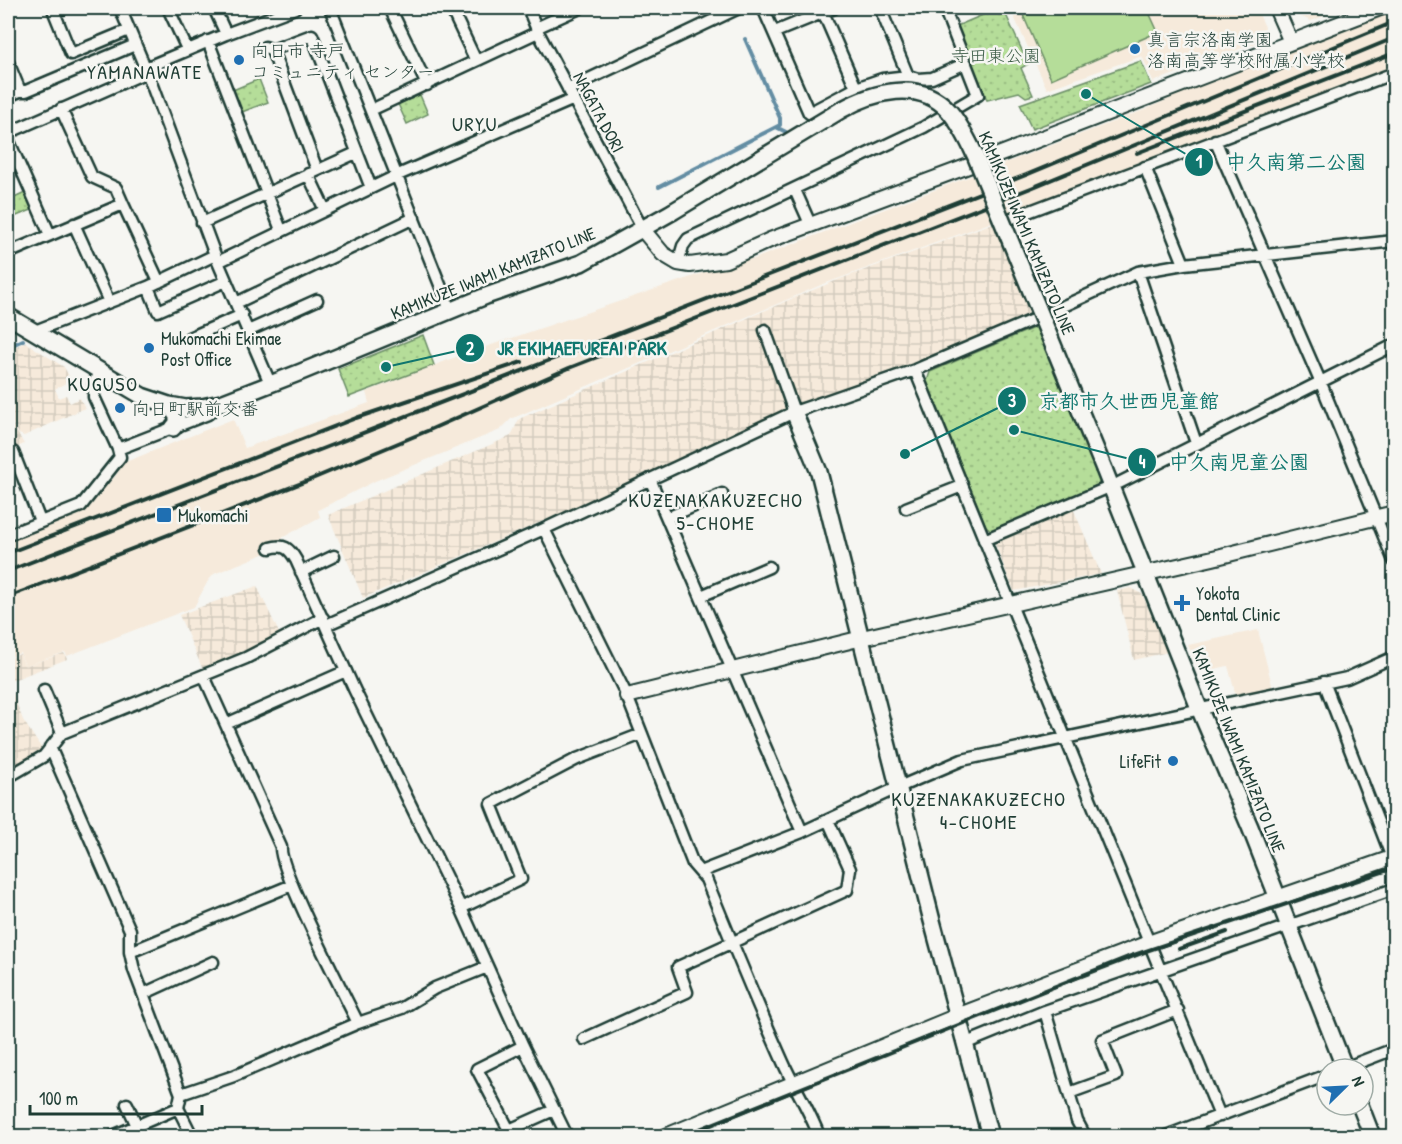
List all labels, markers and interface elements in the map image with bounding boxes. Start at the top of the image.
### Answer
place label: 真言宗洛南学園 洛南高等学校附属小学校 [1147,27,1345,73]
place label: 向日市 寺戸 コミュニティ センター [251,38,434,84]
marker: 真言宗洛南学園 洛南高等学校附属小学校 [1128,42,1142,56]
park label: 寺田東公園 [951,43,1041,68]
marker: 向日市 寺戸 コミュニティ センター [232,53,246,67]
district label: YAMANAWATE [87,58,203,85]
street label: NAGATA DORI [567,67,631,157]
district label: URYU [452,110,498,137]
street label: KAMIKUZE IWAMI KAMIZATO LINE [973,127,1081,339]
callout: 中久南第二公園 [1184,143,1378,181]
text: 中久南第二公園 [1226,148,1366,175]
text: 1 [1196,149,1203,174]
street label: KAMIKUZE IWAMI KAMIZATO LINE [387,220,599,326]
place label: Mukomachi Ekimae Post Office [161,326,282,372]
callout: JR EKIMAEFUREAI PARK [455,329,679,367]
text: JR EKIMAEFUREAI PARK [497,334,668,361]
text: 2 [466,336,475,361]
marker: Mukomachi Ekimae Post Office [142,341,156,355]
district label: KUGUSO [67,370,139,397]
callout: 京都市久世西児童館 [997,382,1231,420]
text: 京都市久世西児童館 [1039,387,1219,414]
text: 3 [1008,388,1016,413]
place label: 向日町駅前交番 [132,396,258,421]
marker: 向日町駅前交番 [113,401,127,415]
callout: 中久南児童公園 [1127,443,1321,481]
text: 中久南児童公園 [1169,448,1309,475]
text: 4 [1139,449,1146,474]
district label: KUZENAKAKUZECHO 5-CHOME [628,486,804,536]
place label: Mukomachi [178,503,249,528]
marker: Mukomachi [155,506,173,524]
place label: Yokota Dental Clinic [1196,581,1280,627]
marker: Yokota Dental Clinic [1173,594,1191,612]
street label: KAMIKUZE IWAMI KAMIZATO LINE [1186,644,1292,856]
place label: LifeFit [1120,749,1162,774]
marker: LifeFit [1166,754,1180,768]
district label: KUZENAKAKUZECHO 4-CHOME [891,785,1067,835]
north arrow [1315,1057,1375,1117]
text: N [1347,1073,1371,1090]
scale bar [30,1078,202,1116]
text: 100 m [39,1086,78,1111]

